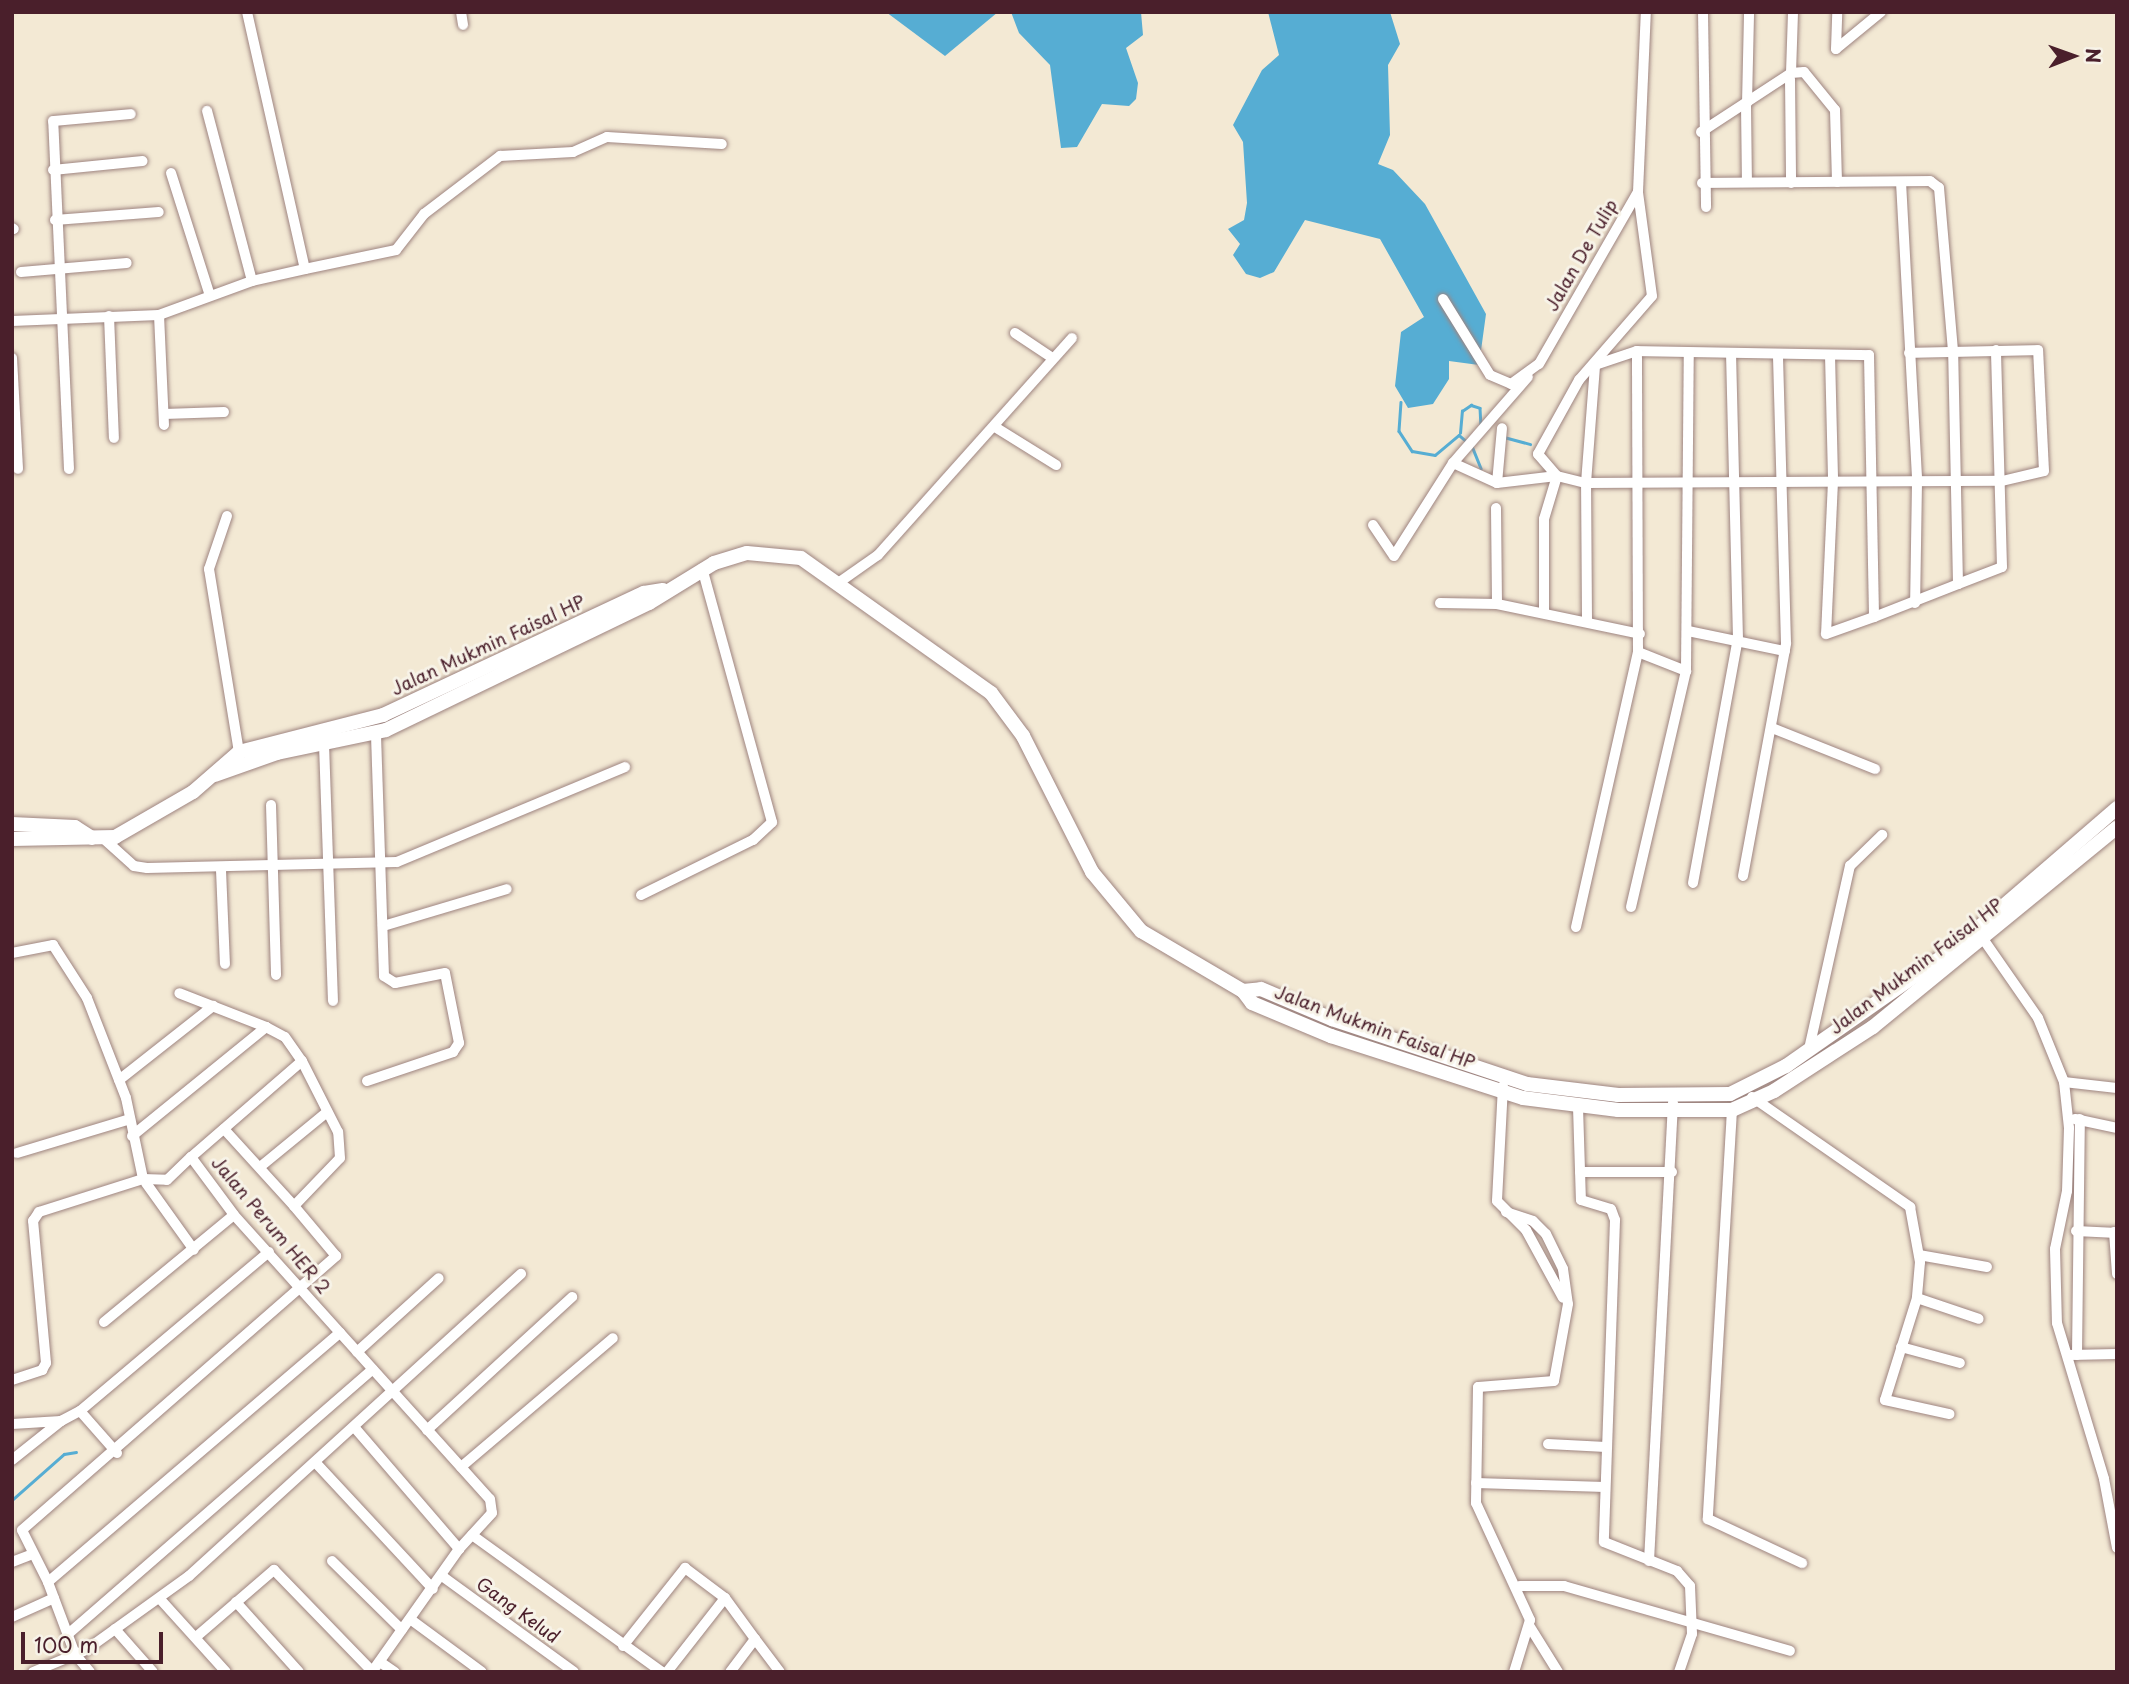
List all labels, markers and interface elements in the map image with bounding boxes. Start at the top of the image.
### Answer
north arrow [2038,21,2108,91]
text: N [2080,48,2108,63]
street label: Jalan De Tulip [1540,195,1622,315]
street label: Jalan Mukmin Faisal HP [387,590,589,700]
street label: Jalan Mukmin Faisal HP [1825,894,2007,1038]
street label: Jalan Mukmin Faisal HP [1272,981,1478,1073]
street label: Jalan Perum HER 2 [207,1152,335,1298]
street label: Gang Kelud [472,1572,564,1648]
scale bar [24,1618,166,1662]
text: 100 m [34,1628,98,1660]

